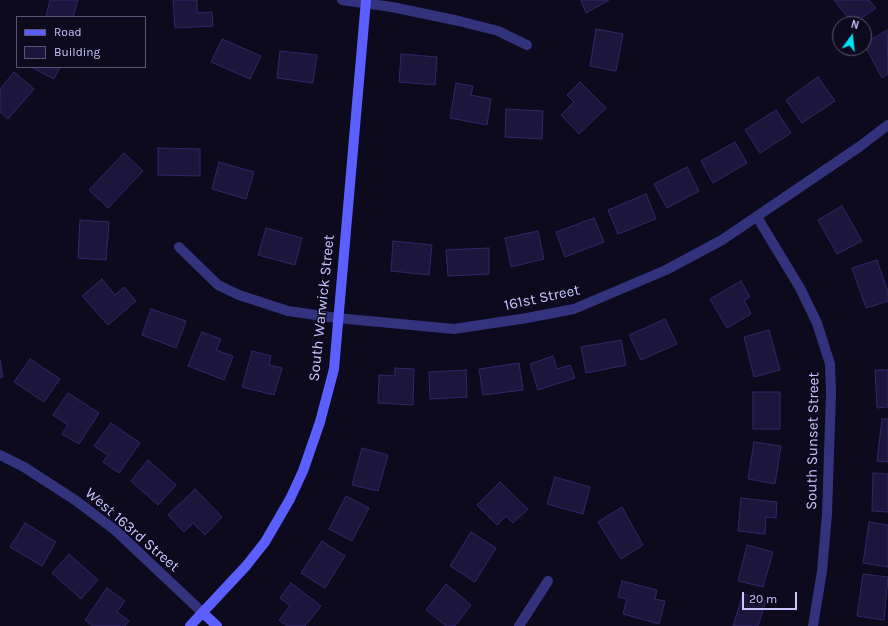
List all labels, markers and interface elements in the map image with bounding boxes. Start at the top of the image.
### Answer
legend [16,16,146,68]
north arrow [832,16,872,56]
text: N [849,18,860,32]
text: Road [54,25,82,39]
text: Building [54,45,100,59]
street label: South Warwick Street [305,234,339,382]
street label: 161st Street [503,281,581,315]
street label: South Sunset Street [803,372,823,510]
street label: West 163rd Street [81,484,183,576]
scale bar [744,584,799,610]
text: 20 m [749,592,777,606]

